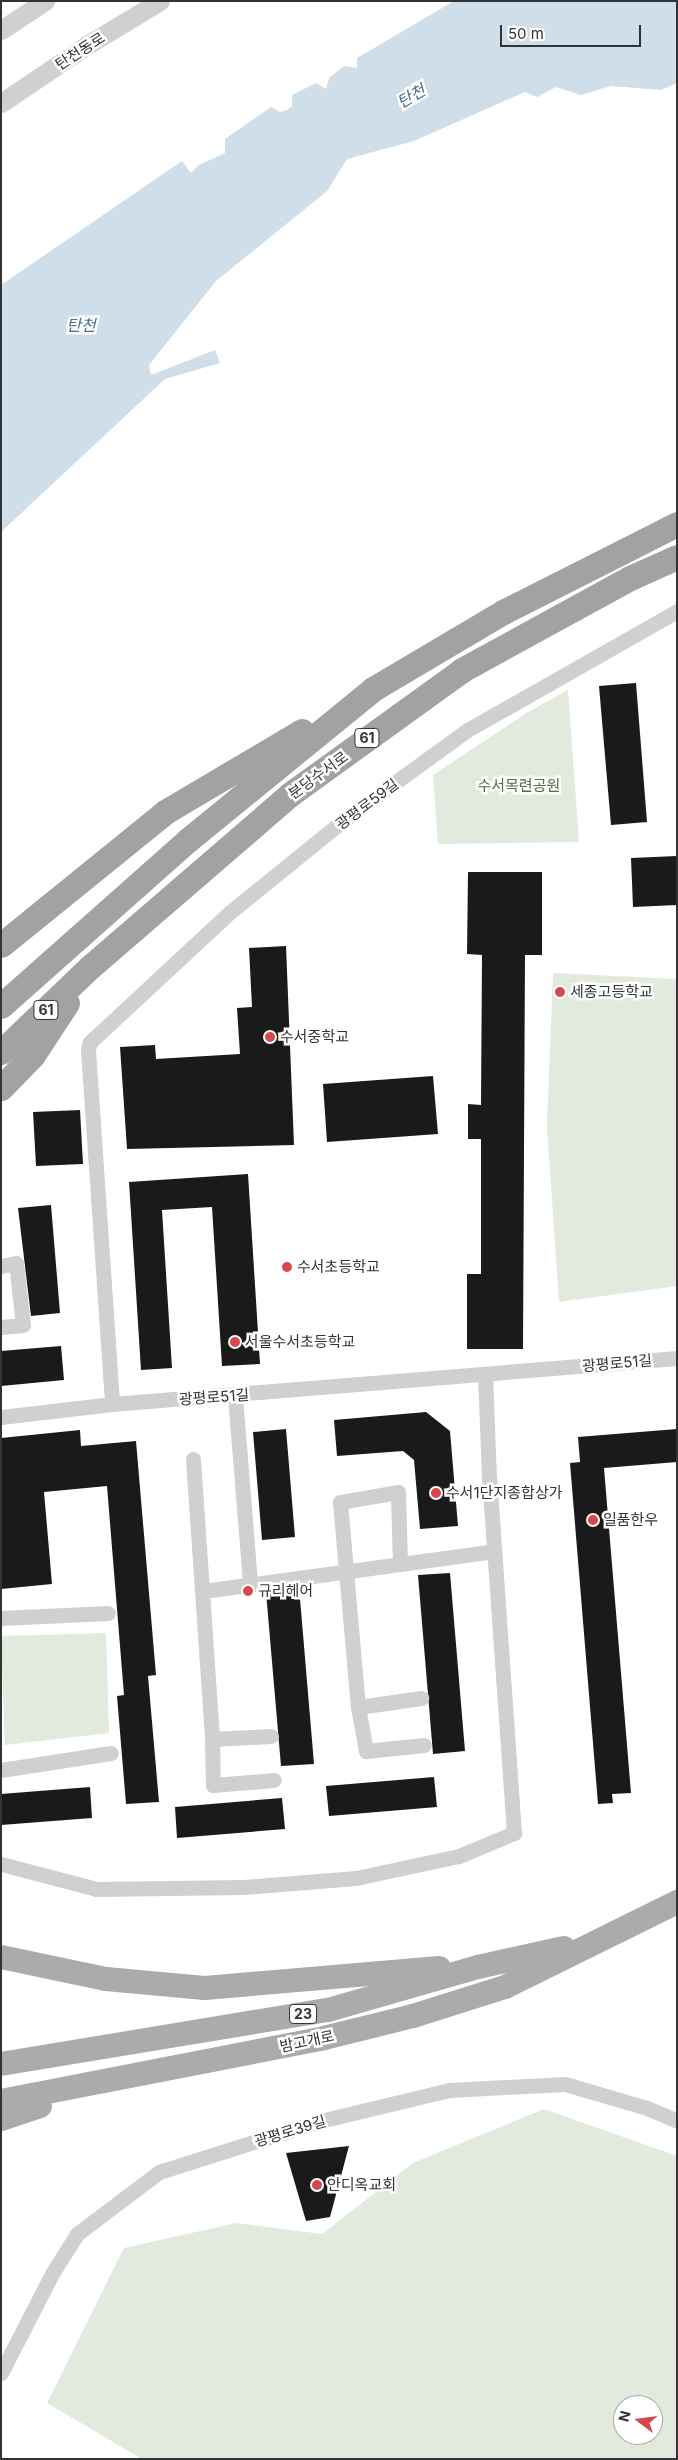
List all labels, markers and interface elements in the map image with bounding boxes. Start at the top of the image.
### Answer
scale bar [503,15,644,47]
text: 50 m [508,24,544,43]
street label: 탄천동로 [52,28,108,74]
water label: 탄천 [393,80,429,112]
water label: 탄천 [66,315,96,335]
road number: 61 [353,726,381,750]
street label: 분당수서로 [285,747,351,803]
street label: 광평로59길 [332,775,402,833]
park label: 수서목련공원 [478,777,560,795]
place label: 세종고등학교 [570,983,653,1001]
marker: 세종고등학교 [554,986,566,998]
road number: 61 [32,998,60,1022]
place label: 수서중학교 [280,1028,349,1046]
marker: 수서중학교 [264,1031,276,1043]
place label: 수서초등학교 [297,1258,380,1276]
marker: 수서초등학교 [281,1261,293,1273]
place label: 서울수서초등학교 [245,1333,355,1351]
marker: 서울수서초등학교 [229,1336,241,1348]
street label: 광평로51길 [581,1351,653,1375]
street label: 광평로51길 [178,1386,250,1408]
place label: 수서1단지종합상가 [446,1484,563,1502]
marker: 수서1단지종합상가 [430,1487,442,1499]
place label: 일품한우 [603,1511,658,1529]
marker: 일품한우 [587,1514,599,1526]
place label: 규리헤어 [258,1582,313,1600]
marker: 규리헤어 [242,1585,254,1597]
road number: 23 [288,2002,318,2026]
street label: 밤고개로 [278,2026,336,2056]
street label: 광평로39길 [252,2112,328,2150]
place label: 안디옥교회 [327,2176,396,2194]
marker: 안디옥교회 [311,2179,323,2191]
north arrow [613,2395,663,2445]
text: N [614,2409,634,2424]

